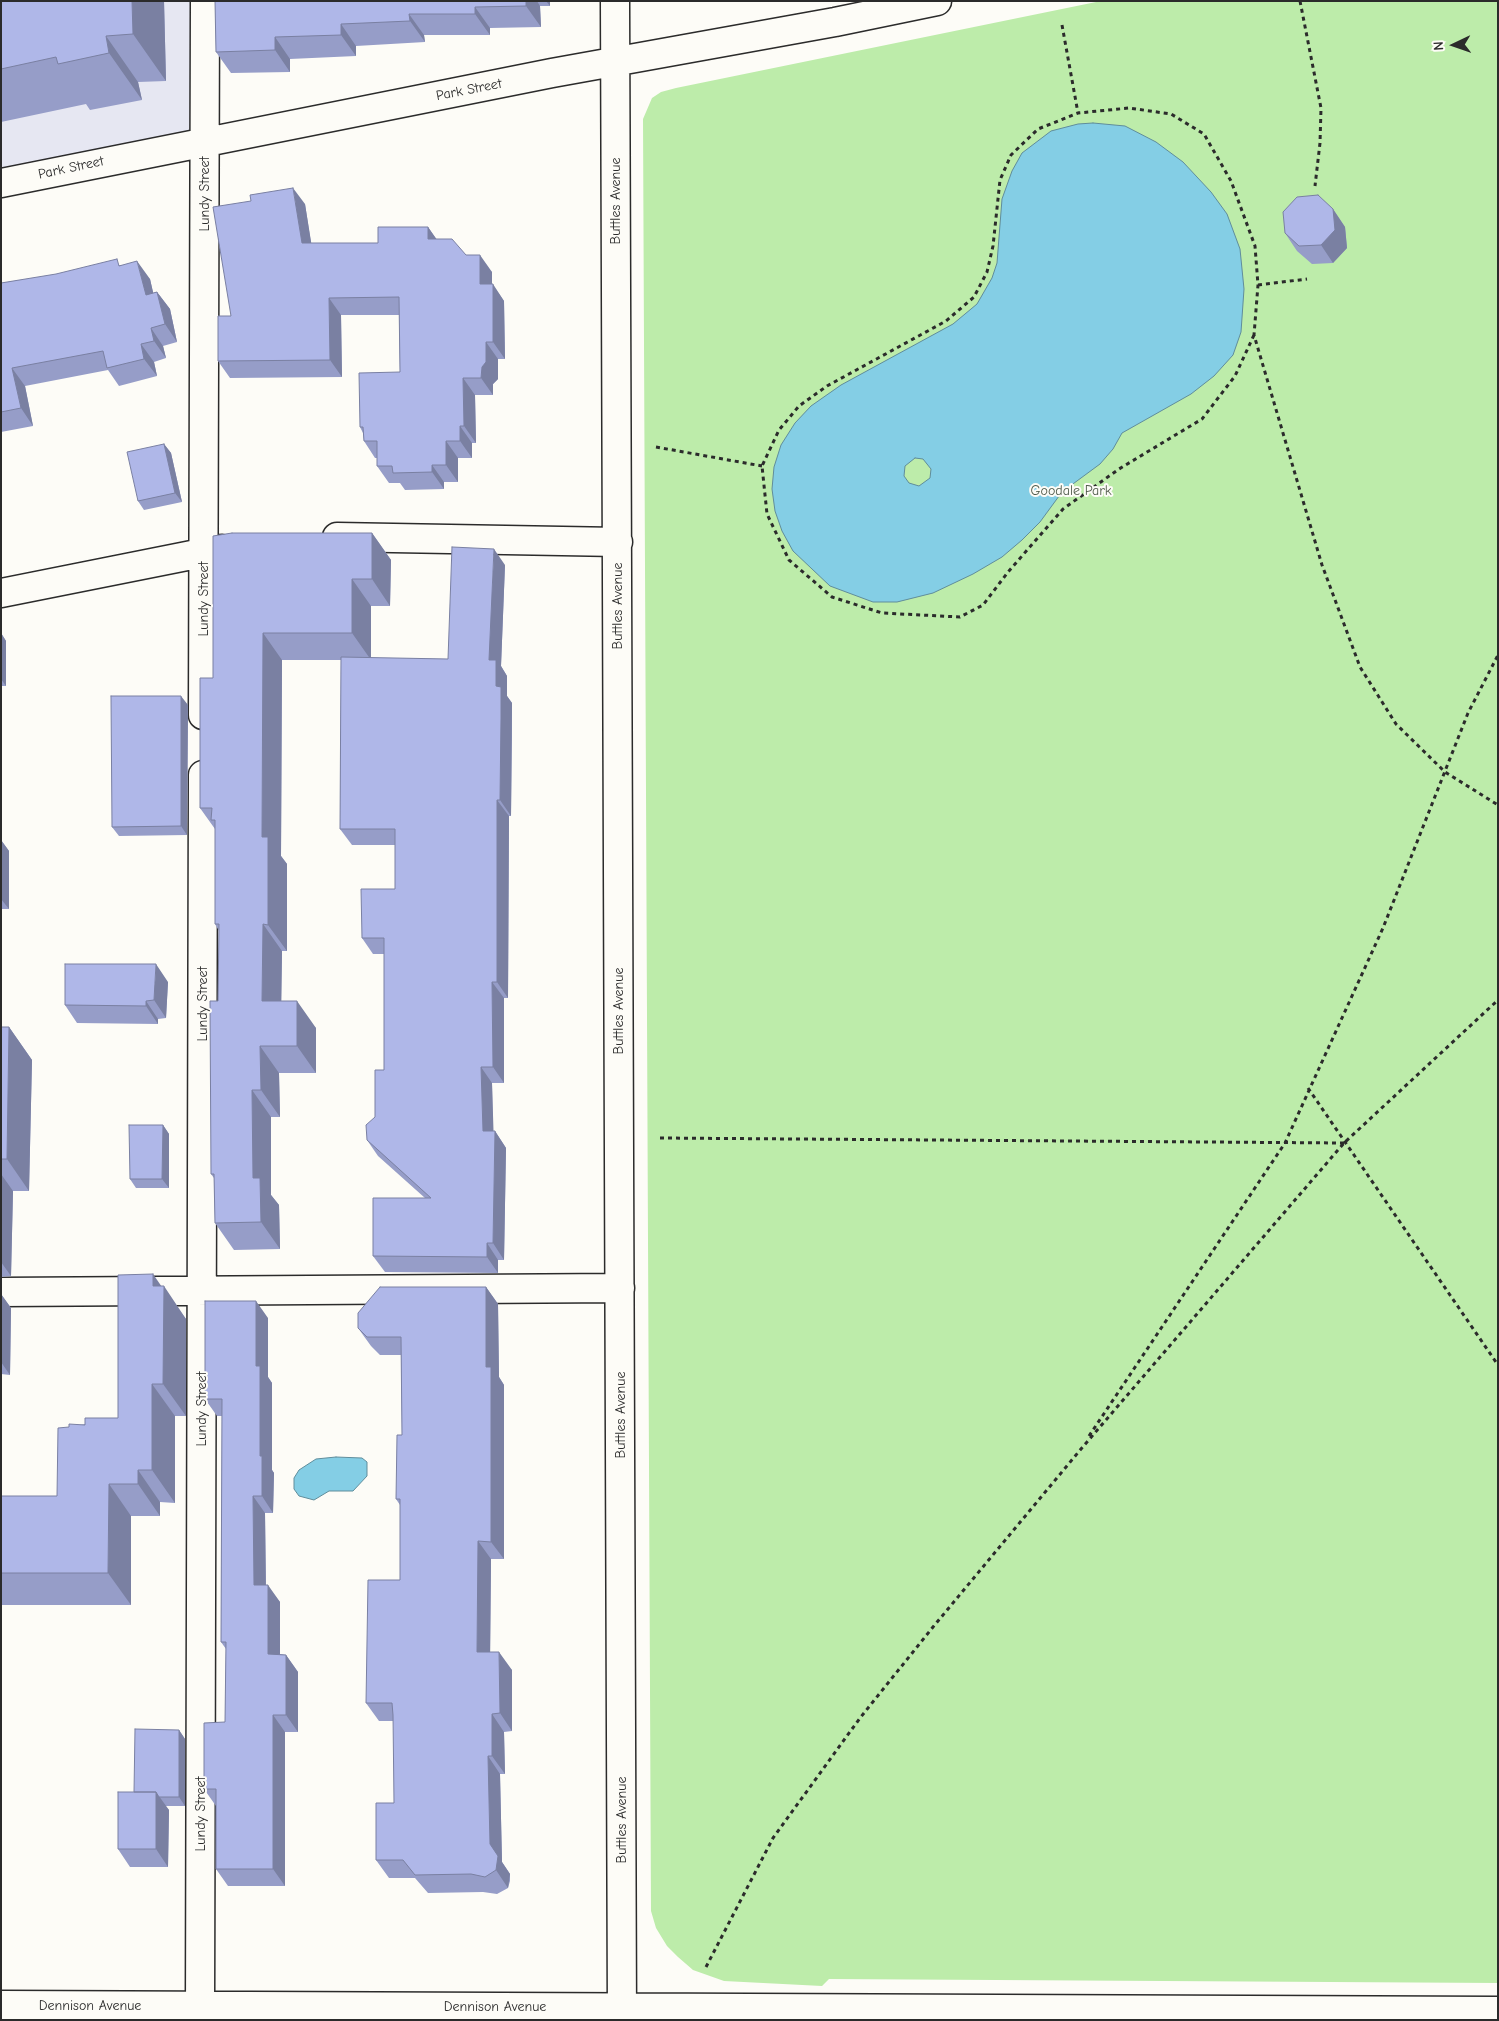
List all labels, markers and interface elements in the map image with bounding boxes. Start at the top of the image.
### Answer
north arrow [1429,20,1479,70]
text: N [1430,41,1447,51]
street label: Park Street [435,75,503,105]
street label: Park Street [37,153,105,183]
street label: Lundy Street [197,156,213,232]
street label: Buttles Avenue [608,157,624,245]
park label: Goodale Park [1030,483,1112,499]
street label: Lundy Street [196,561,212,637]
street label: Buttles Avenue [610,562,626,650]
street label: Lundy Street [195,966,211,1042]
street label: Buttles Avenue [611,967,627,1055]
street label: Lundy Street [194,1371,210,1447]
street label: Buttles Avenue [613,1371,629,1459]
street label: Lundy Street [193,1776,209,1852]
street label: Buttles Avenue [614,1776,630,1864]
street label: Dennison Avenue [39,1998,141,2014]
street label: Dennison Avenue [444,1999,546,2015]

